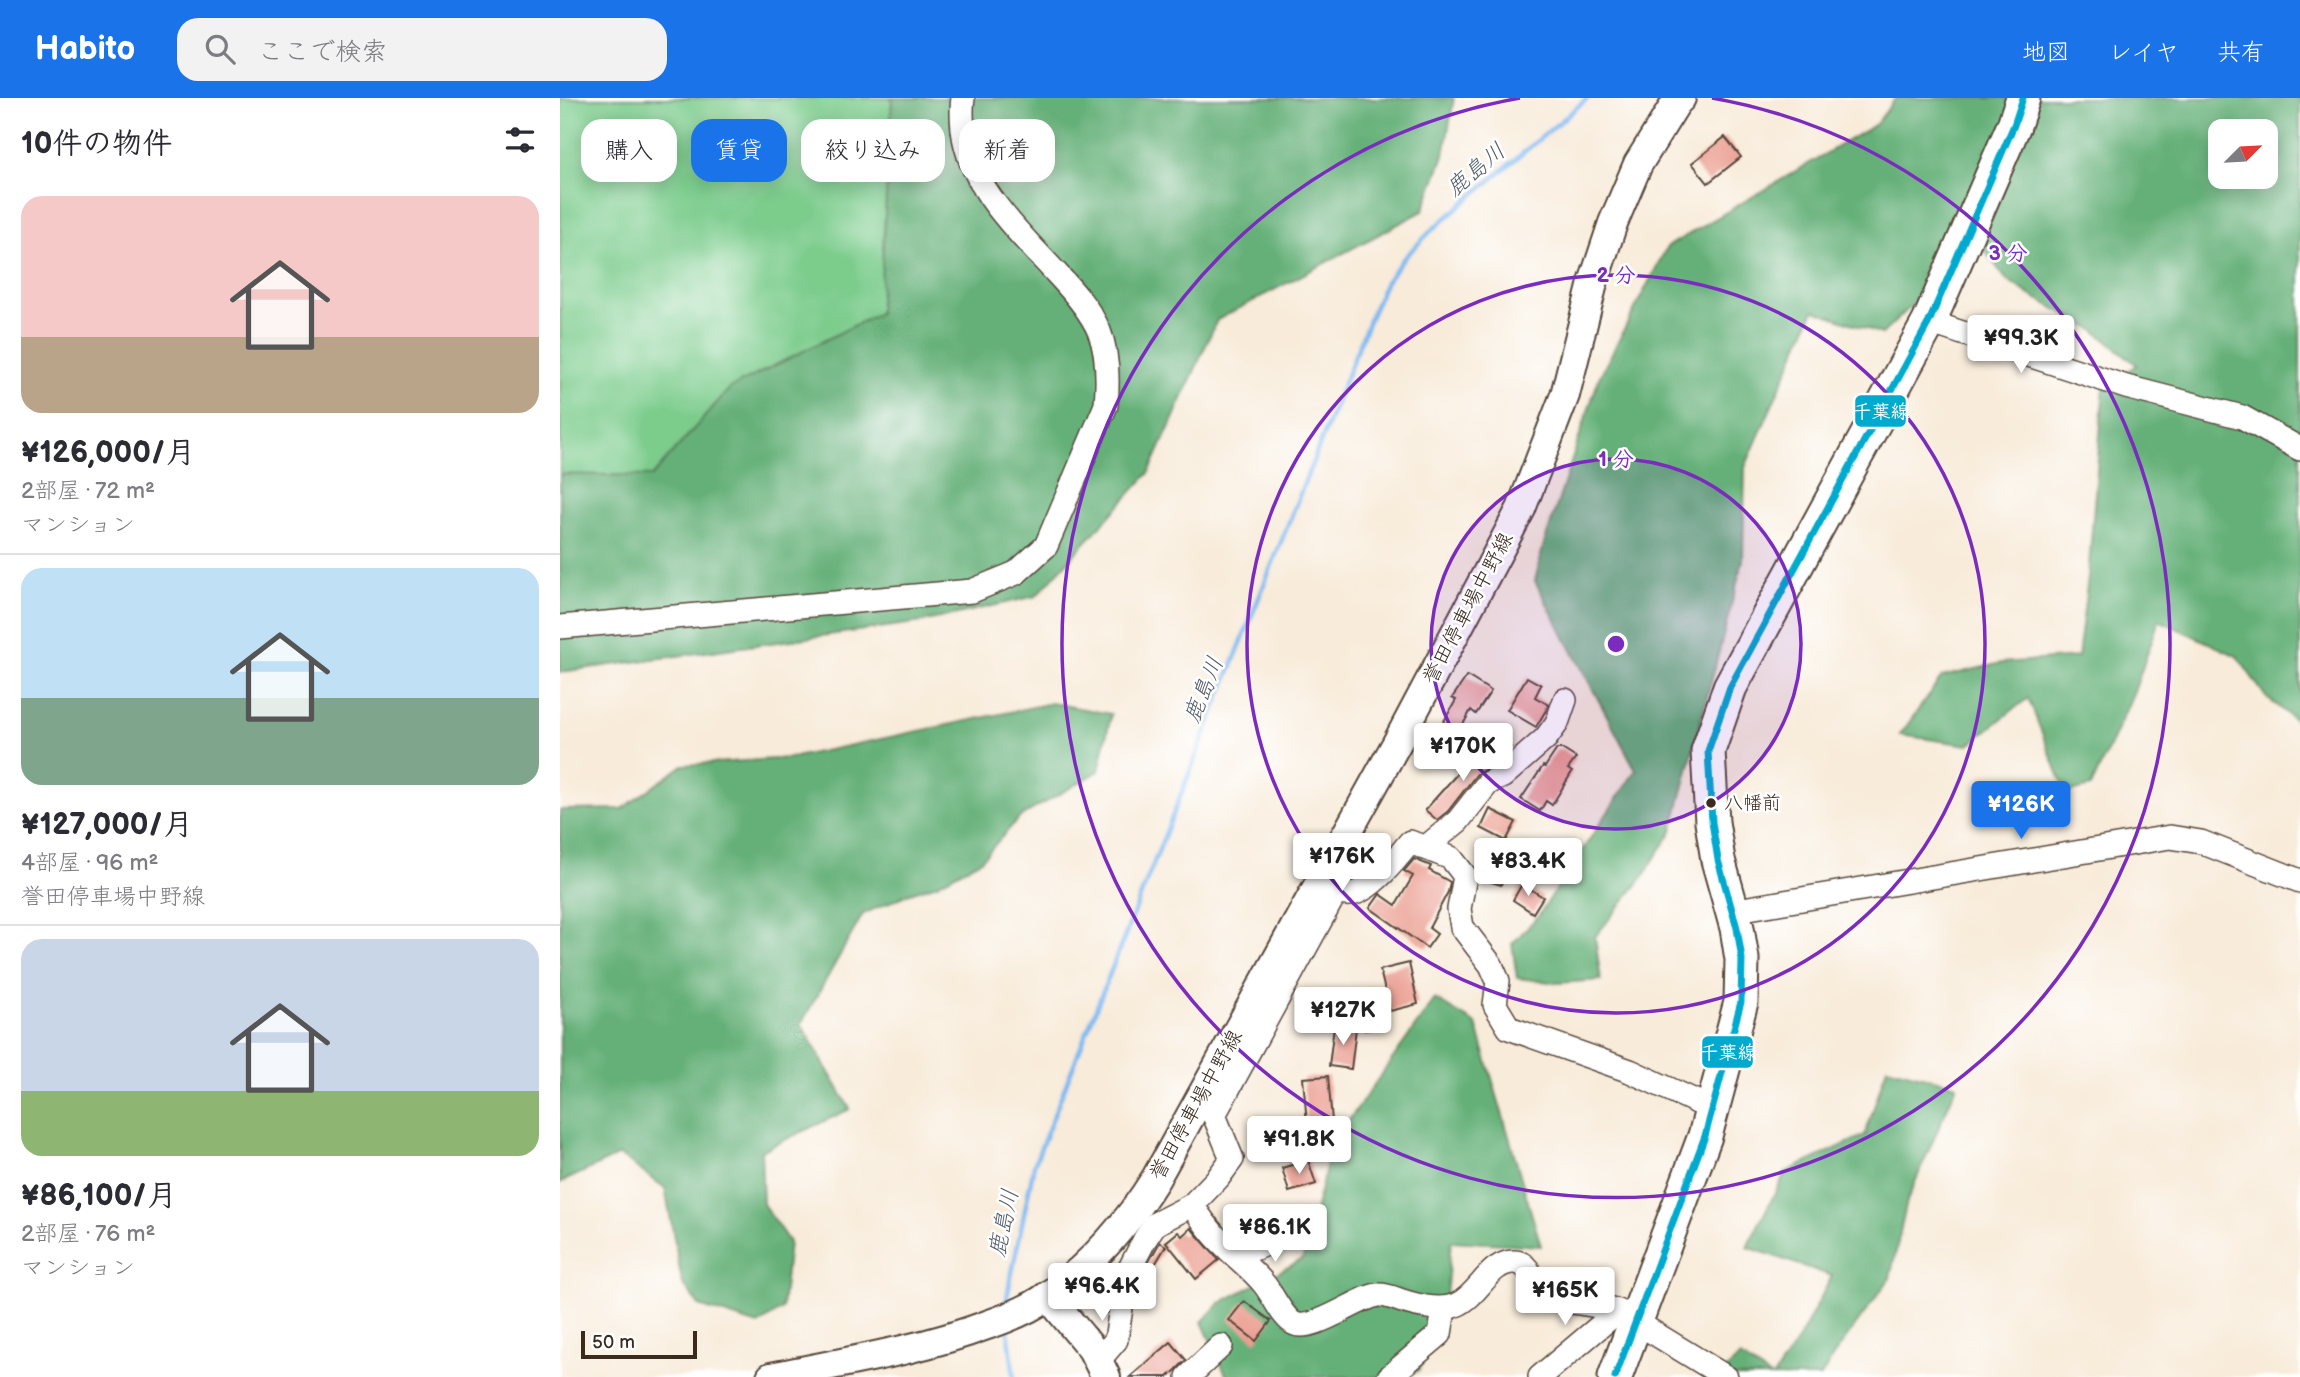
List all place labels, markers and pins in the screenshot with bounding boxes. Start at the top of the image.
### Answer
pin: ¥99.3K [1964,316,2078,375]
centre of rings [1604,632,1628,656]
pin: ¥170K [1414,724,1512,783]
pin: ¥126K [1972,782,2070,841]
place label: 八幡前 [1724,792,1781,815]
marker: 八幡前 [1704,796,1718,810]
pin: ¥176K [1293,834,1391,893]
pin: ¥83.4K [1471,838,1585,898]
pin: ¥127K [1294,988,1392,1047]
pin: ¥91.8K [1242,1116,1356,1176]
pin: ¥86.1K [1218,1204,1332,1264]
pin: ¥96.4K [1045,1264,1159,1323]
pin: ¥165K [1516,1268,1614,1327]

